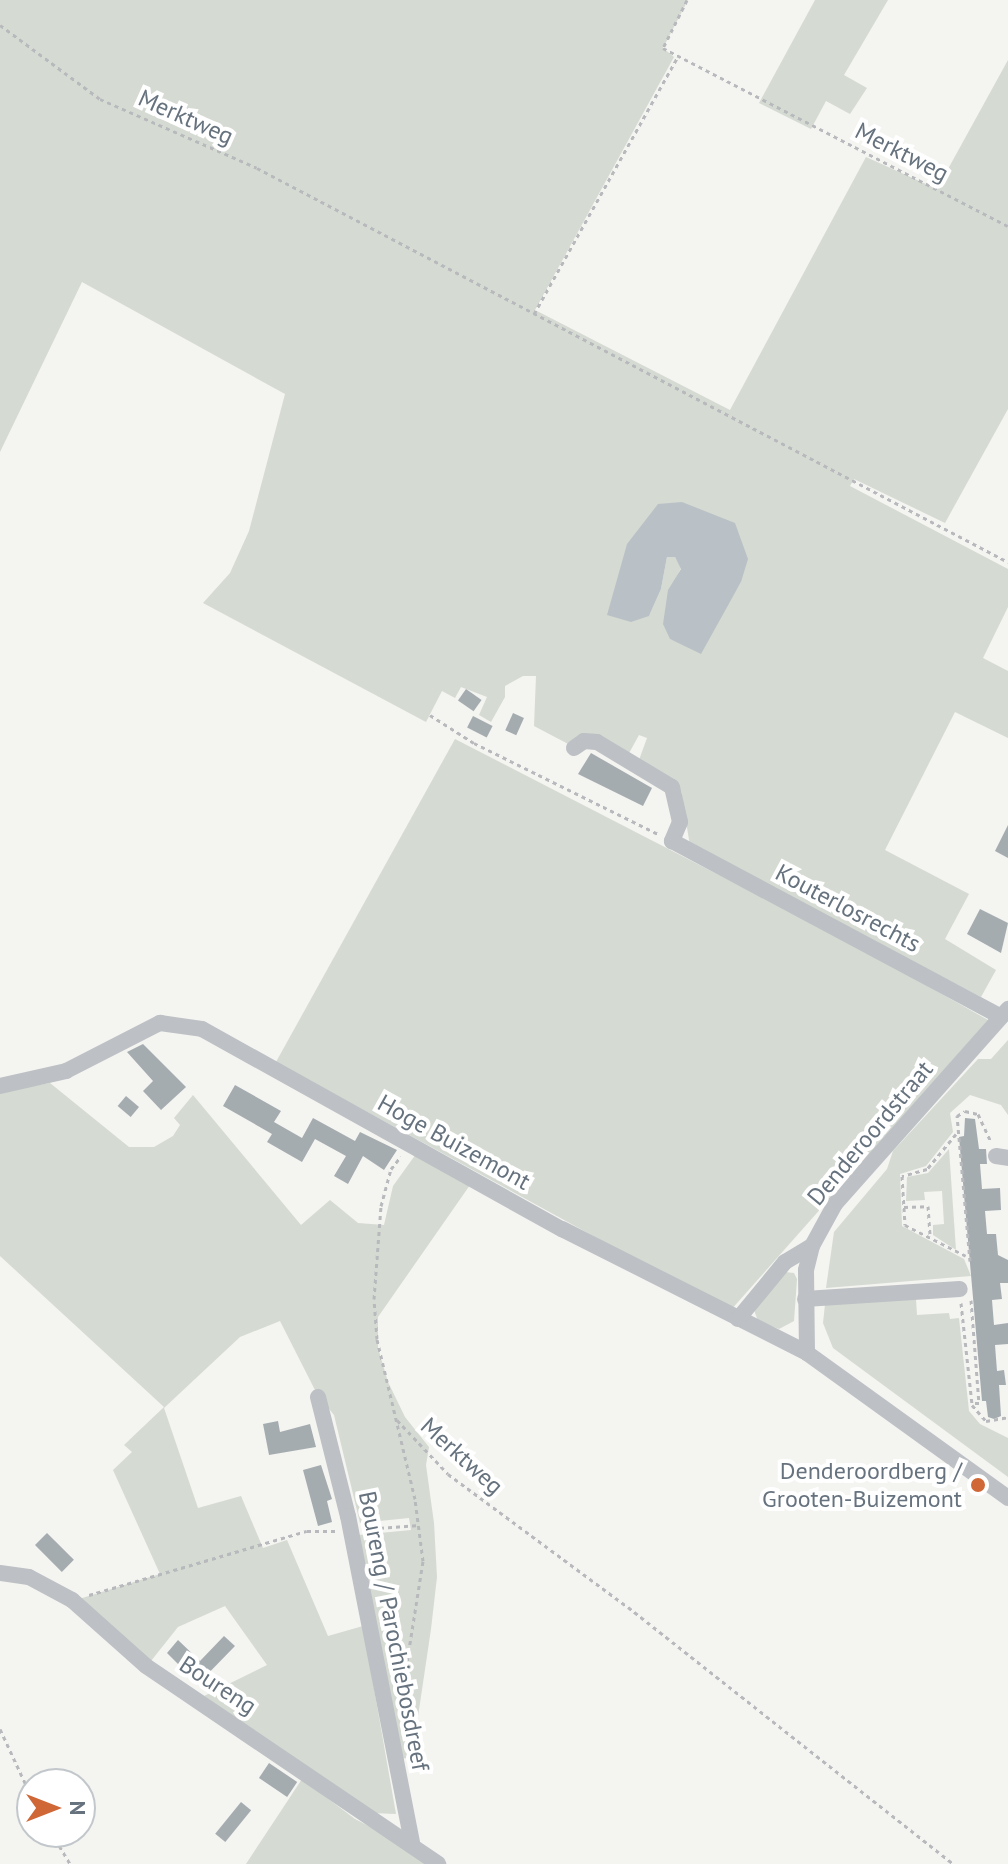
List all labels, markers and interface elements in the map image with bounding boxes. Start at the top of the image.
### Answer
street label: Merktweg [134,83,238,151]
street label: Merktweg [850,116,954,188]
street label: Kouterlosrechts [771,858,925,958]
street label: Denderoordstraat [801,1055,939,1211]
street label: Hoge Buizemont [373,1088,535,1196]
street label: Merktweg [415,1411,509,1501]
place label: Denderoordberg / Grooten-Buizemont [762,1457,962,1513]
marker: Denderoordberg / Grooten-Buizemont [969,1476,987,1494]
street label: Boureng / Parochiebosdreef [353,1489,435,1773]
street label: Boureng [174,1649,262,1721]
north arrow [16,1768,96,1848]
text: N [64,1801,92,1815]

